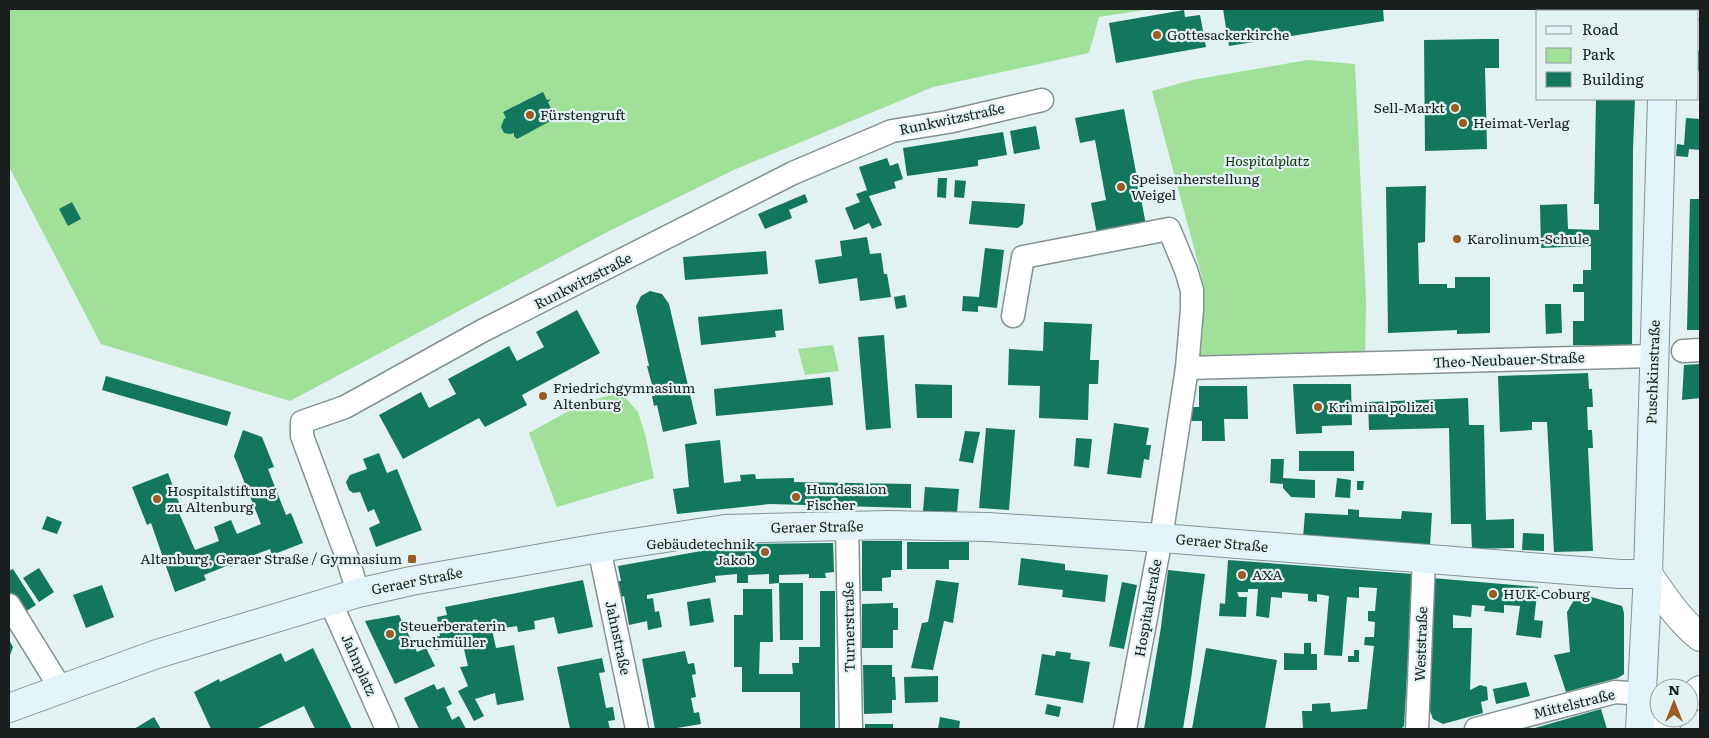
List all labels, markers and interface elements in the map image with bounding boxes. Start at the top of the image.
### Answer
legend [1536,10,1699,100]
text: Road [1582,17,1618,40]
place label: Gottesackerkirche [1167,24,1289,44]
marker: Gottesackerkirche [1151,29,1163,41]
text: Park [1582,42,1616,65]
text: Building [1582,67,1644,90]
street label: Runkwitzstraße [897,97,1006,139]
place label: Sell-Markt [1374,97,1445,117]
marker: Sell-Markt [1449,102,1461,114]
place label: Fürstengruft [540,104,626,124]
marker: Fürstengruft [524,109,536,121]
place label: Heimat-Verlag [1473,112,1570,132]
marker: Heimat-Verlag [1457,117,1469,129]
park label: Hospitalplatz [1225,150,1310,170]
place label: Speisenherstellung Weigel [1131,168,1260,204]
marker: Speisenherstellung Weigel [1115,181,1127,193]
place label: Karolinum-Schule [1467,228,1589,248]
marker: Karolinum-Schule [1451,233,1463,245]
street label: Runkwitzstraße [530,247,635,313]
street label: Puschkinstraße [1640,319,1664,425]
street label: Theo-Neubauer-Straße [1433,346,1585,372]
place label: Friedrichgymnasium Altenburg [553,377,696,413]
marker: Friedrichgymnasium Altenburg [537,390,549,402]
place label: Kriminalpolizei [1328,396,1435,416]
marker: Kriminalpolizei [1312,401,1324,413]
place label: Hundesalon Fischer [806,478,887,514]
place label: Hospitalstiftung zu Altenburg [167,480,277,516]
marker: Hundesalon Fischer [790,491,802,503]
marker: Hospitalstiftung zu Altenburg [151,493,163,505]
street label: Geraer Straße [770,515,864,537]
street label: Geraer Straße [1175,528,1269,556]
place label: Gebäudetechnik Jakob [646,533,755,569]
marker: Gebäudetechnik Jakob [759,546,771,558]
place label: Altenburg, Geraer Straße / Gymnasium [140,548,402,568]
marker: Altenburg, Geraer Straße / Gymnasium [406,553,418,565]
street label: Hospitalstraße [1129,557,1165,658]
street label: Geraer Straße [369,561,464,599]
place label: AXA [1252,564,1283,584]
marker: AXA [1236,569,1248,581]
street label: Turnerstraße [837,581,859,673]
place label: HUK-Coburg [1503,583,1590,603]
marker: HUK-Coburg [1487,588,1499,600]
street label: Jahnstraße [601,599,637,677]
street label: Weststraße [1409,606,1431,682]
place label: Steuerberaterin Bruchmüller [400,615,506,651]
marker: Steuerberaterin Bruchmüller [384,628,396,640]
street label: Jahnplatz [337,631,382,699]
north arrow [1649,678,1699,728]
text: N [1668,679,1680,699]
street label: Mittelstraße [1531,683,1617,723]

